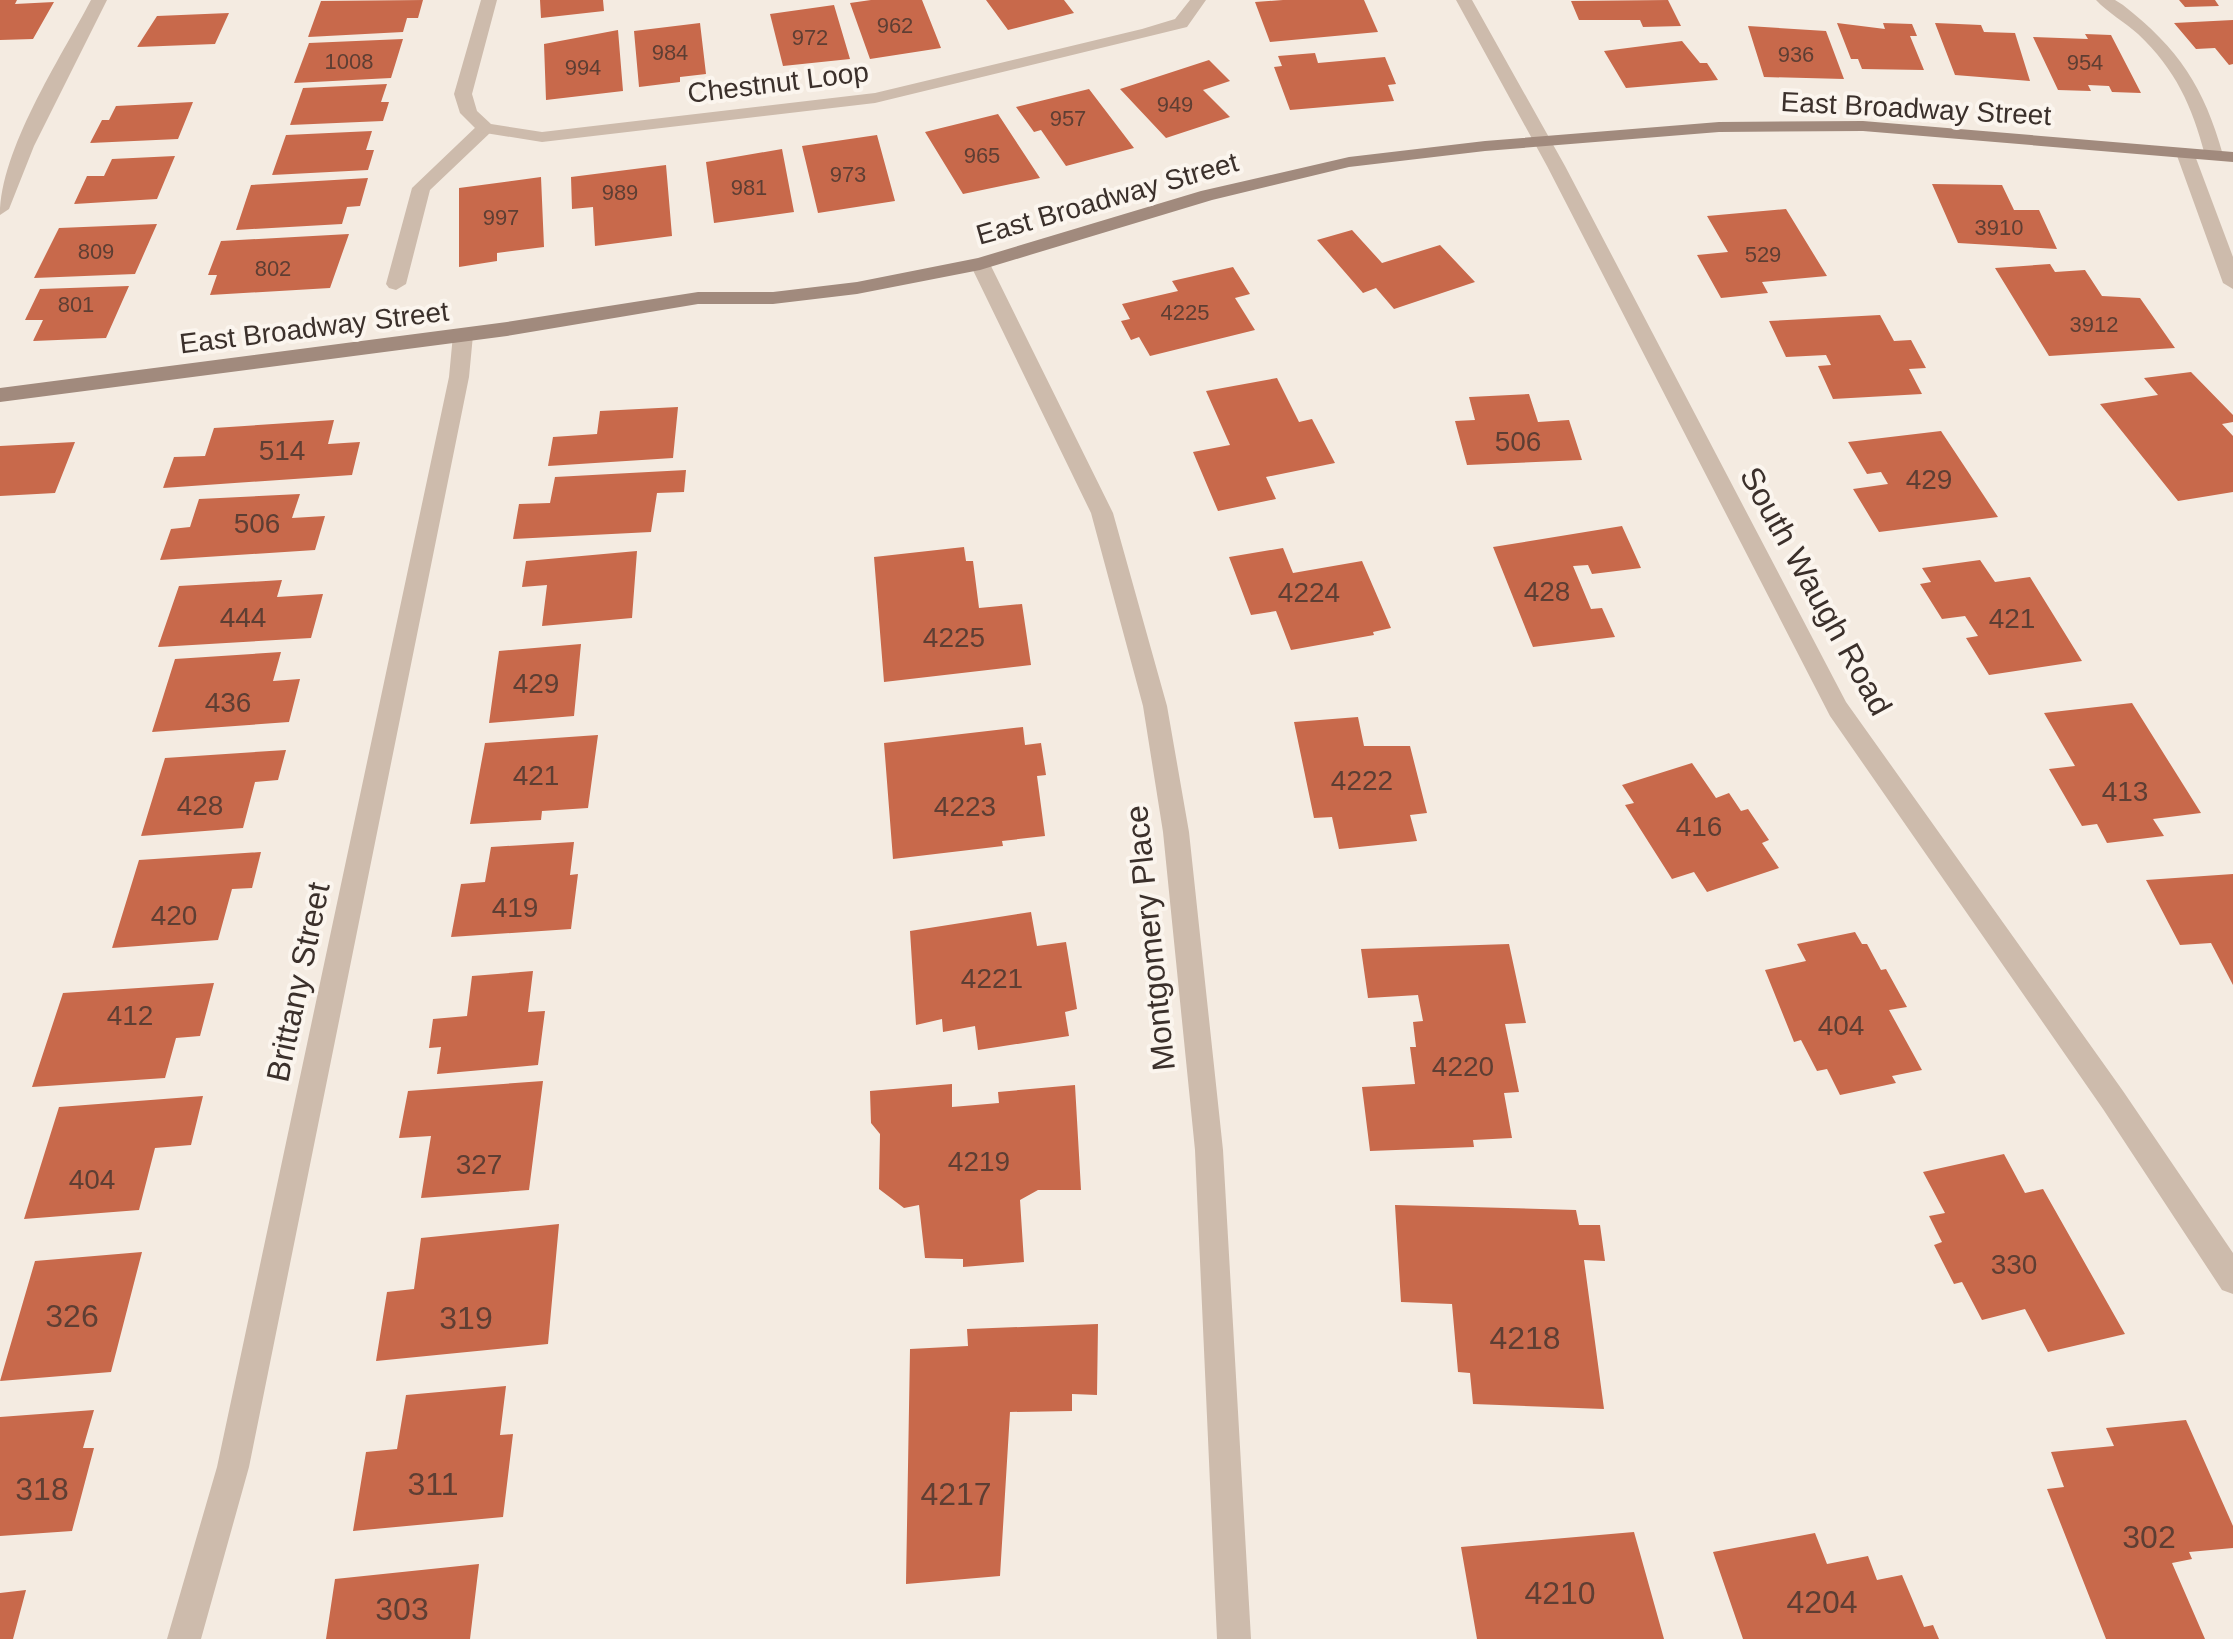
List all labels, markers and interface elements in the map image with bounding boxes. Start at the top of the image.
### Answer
house number: 962 [877,13,913,38]
house number: 972 [792,25,828,50]
house number: 984 [652,40,688,65]
house number: 936 [1778,42,1814,67]
house number: 1008 [325,49,373,74]
house number: 954 [2067,50,2103,75]
house number: 994 [565,55,601,80]
street label: Chestnut Loop [686,56,870,109]
street label: East Broadway Street [1780,86,2052,131]
house number: 949 [1157,92,1193,117]
house number: 957 [1050,106,1086,131]
house number: 965 [964,143,1000,168]
street label: East Broadway Street [973,146,1242,251]
house number: 973 [830,162,866,187]
house number: 981 [731,175,767,200]
house number: 989 [602,180,638,205]
house number: 997 [483,205,519,230]
house number: 3910 [1975,215,2023,240]
house number: 809 [78,239,114,264]
house number: 529 [1745,242,1781,267]
house number: 802 [255,256,291,281]
house number: 801 [58,292,94,317]
street label: East Broadway Street [178,296,451,359]
house number: 4225 [1161,300,1209,325]
house number: 3912 [2070,312,2118,337]
house number: 506 [1495,426,1541,457]
house number: 514 [259,435,305,466]
street label: South Waugh Road [1733,461,1899,721]
house number: 429 [1906,464,1952,495]
house number: 506 [234,508,280,539]
house number: 428 [1524,576,1570,607]
house number: 4224 [1278,577,1340,608]
house number: 444 [220,602,266,633]
house number: 421 [1989,603,2035,634]
house number: 4225 [923,622,985,653]
house number: 429 [513,668,559,699]
house number: 436 [205,687,251,718]
house number: 421 [513,760,559,791]
house number: 4222 [1331,765,1393,796]
house number: 413 [2102,776,2148,807]
house number: 428 [177,790,223,821]
house number: 4223 [934,791,996,822]
street label: Montgomery Place [1118,803,1182,1073]
house number: 416 [1676,811,1722,842]
street label: Brittany Street [259,879,337,1085]
house number: 419 [492,892,538,923]
house number: 420 [151,900,197,931]
house number: 4221 [961,963,1023,994]
house number: 412 [107,1000,153,1031]
house number: 404 [1818,1010,1864,1041]
house number: 4220 [1432,1051,1494,1082]
house number: 4219 [948,1146,1010,1177]
house number: 327 [456,1149,502,1180]
house number: 404 [69,1164,115,1195]
house number: 330 [1991,1249,2037,1280]
house number: 326 [45,1298,99,1334]
house number: 319 [439,1300,493,1336]
house number: 4218 [1489,1320,1561,1356]
house number: 311 [407,1466,459,1502]
house number: 318 [15,1471,69,1507]
house number: 4217 [920,1476,992,1512]
house number: 302 [2122,1519,2176,1555]
house number: 4210 [1524,1575,1596,1611]
house number: 4204 [1786,1584,1858,1620]
house number: 303 [375,1591,429,1627]

